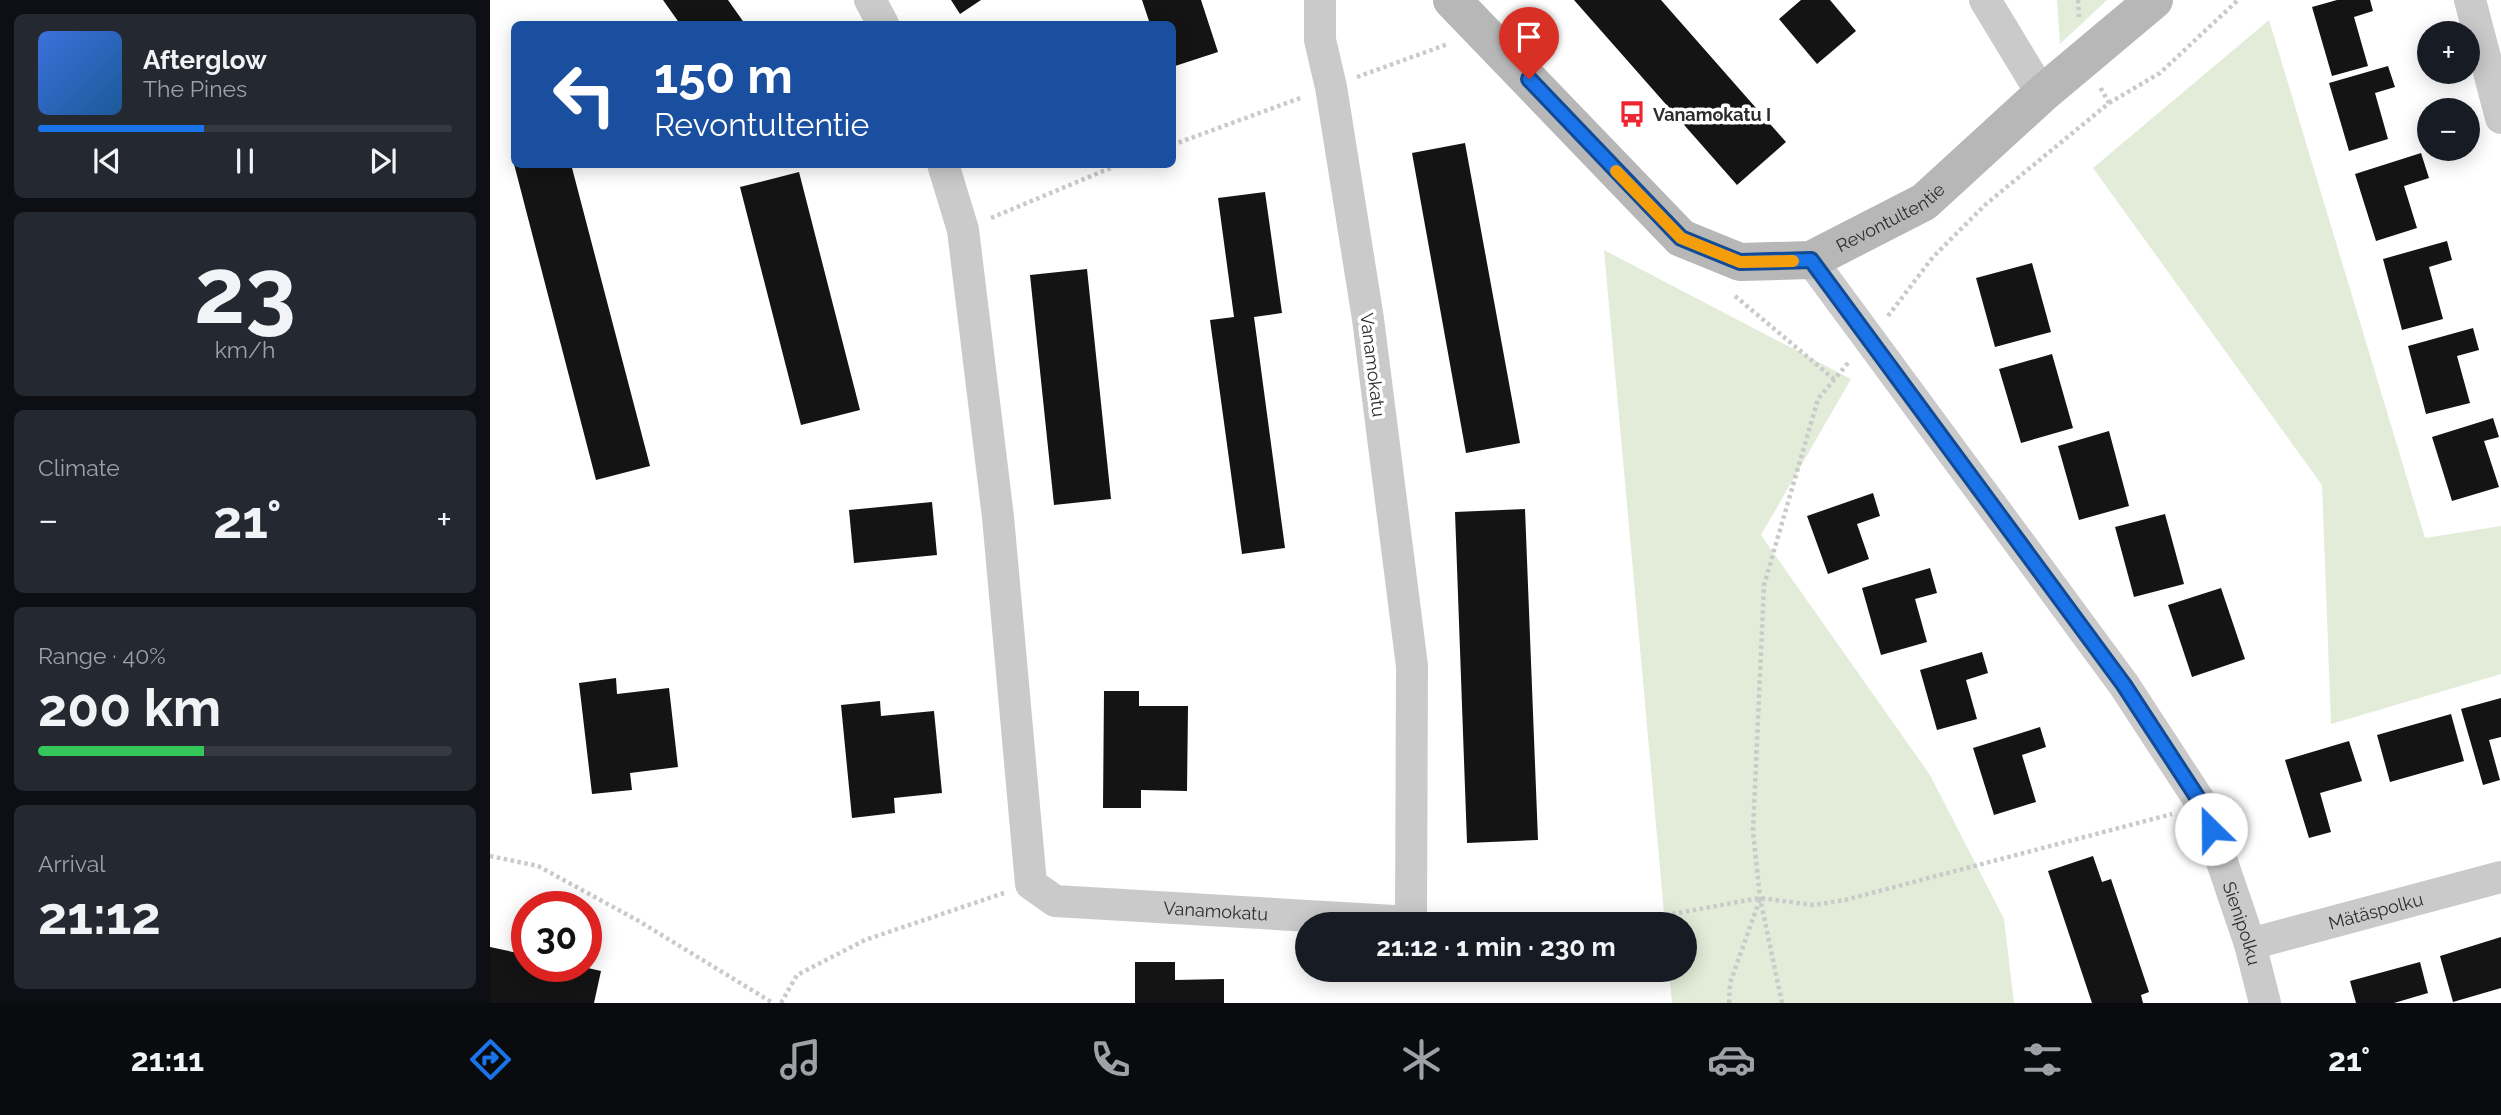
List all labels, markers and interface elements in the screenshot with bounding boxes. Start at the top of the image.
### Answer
pin [1499,7,1559,79]
icon: arrive [1510,18,1548,56]
map controls [2417,21,2480,161]
button: + [2417,21,2480,84]
text: Afterglow [143,45,267,75]
text: 150 m [654,47,793,104]
icon: left [539,49,630,140]
text: The Pines [143,75,247,102]
button: − [2417,98,2480,161]
bus stop icon: Vanamokatu I [1617,99,1647,129]
place label: Vanamokatu I [1653,104,1771,125]
text: Revontultentie [654,106,869,143]
icon: previous [88,142,126,180]
icon: pause [226,142,264,180]
icon: next [364,142,402,180]
street label: Revontultentie [1832,178,1949,256]
text: 23 [194,237,296,344]
street label: Vanamokatu [1356,312,1390,418]
text: km/h [215,336,275,363]
text: Climate [38,454,120,481]
text: 21° [213,489,282,550]
text: − [38,497,58,542]
text: + [436,497,452,542]
text: Range · 40% [38,642,166,669]
text: 200 km [38,677,221,738]
position arrow [2174,792,2248,866]
text: Arrival [38,850,105,877]
street label: Sienipolku [2219,879,2265,967]
text: 21:12 [38,885,161,946]
street label: Mätäspolku [2326,888,2425,933]
speed limit sign: 30 [511,891,602,982]
street label: Vanamokatu [1163,897,1269,924]
text: 21:12 · 1 min · 230 m [1376,932,1616,962]
icon: directions [466,1035,515,1084]
icon: music [776,1035,825,1084]
icon: phone [1086,1035,1135,1084]
icon: climate [1397,1035,1446,1084]
icon: car [1707,1035,1756,1084]
icon: filters [2018,1035,2067,1084]
text: 21:11 [131,1041,204,1078]
text: 21° [2328,1041,2370,1078]

